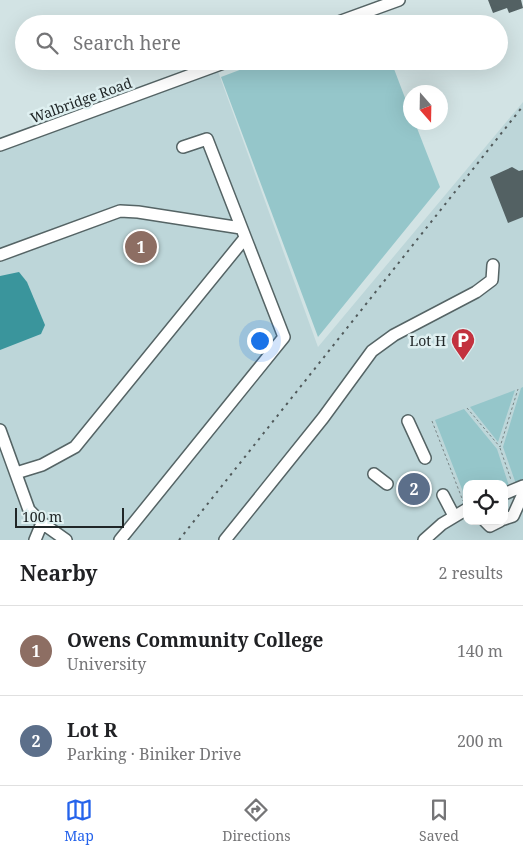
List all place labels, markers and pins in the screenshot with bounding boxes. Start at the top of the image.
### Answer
pin: 1 [125,228,157,266]
parking icon: Lot H [450,327,476,361]
place label: Lot H [410,331,446,350]
pin: 2 [398,470,430,508]

